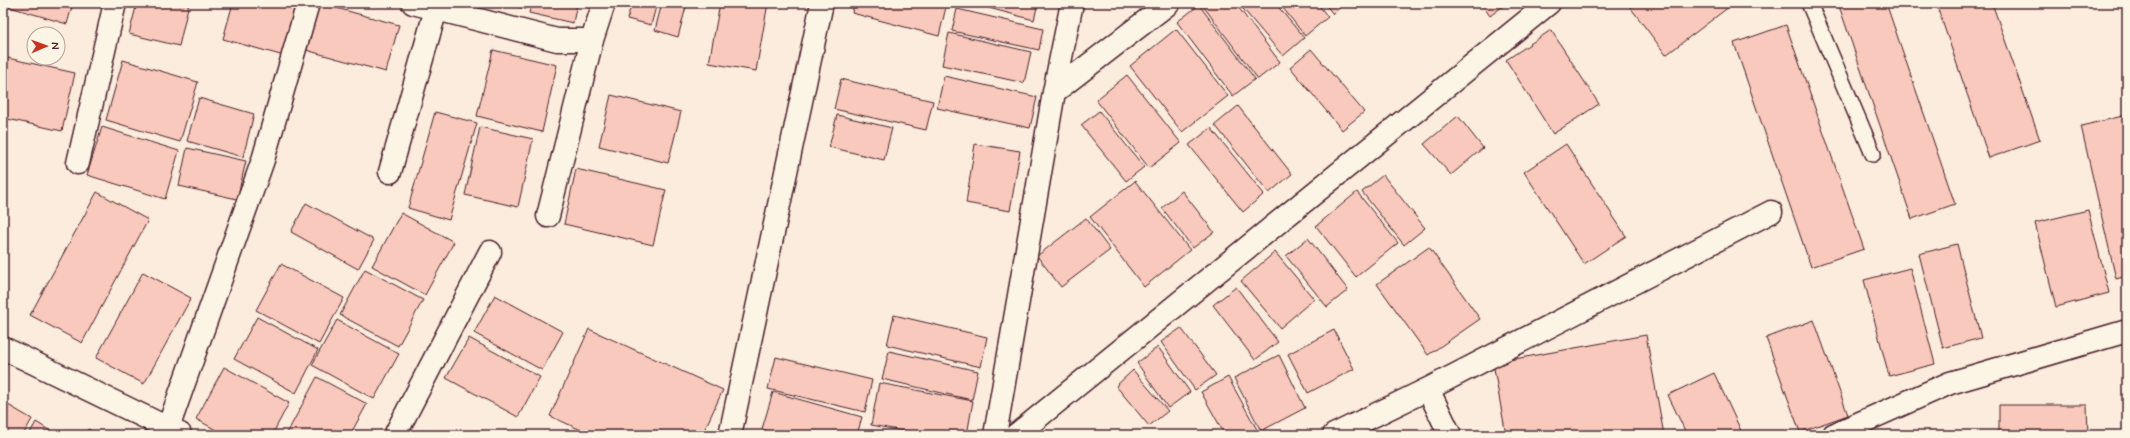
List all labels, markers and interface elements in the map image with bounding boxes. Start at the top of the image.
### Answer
north arrow [26,26,66,66]
text: N [48,42,62,50]

